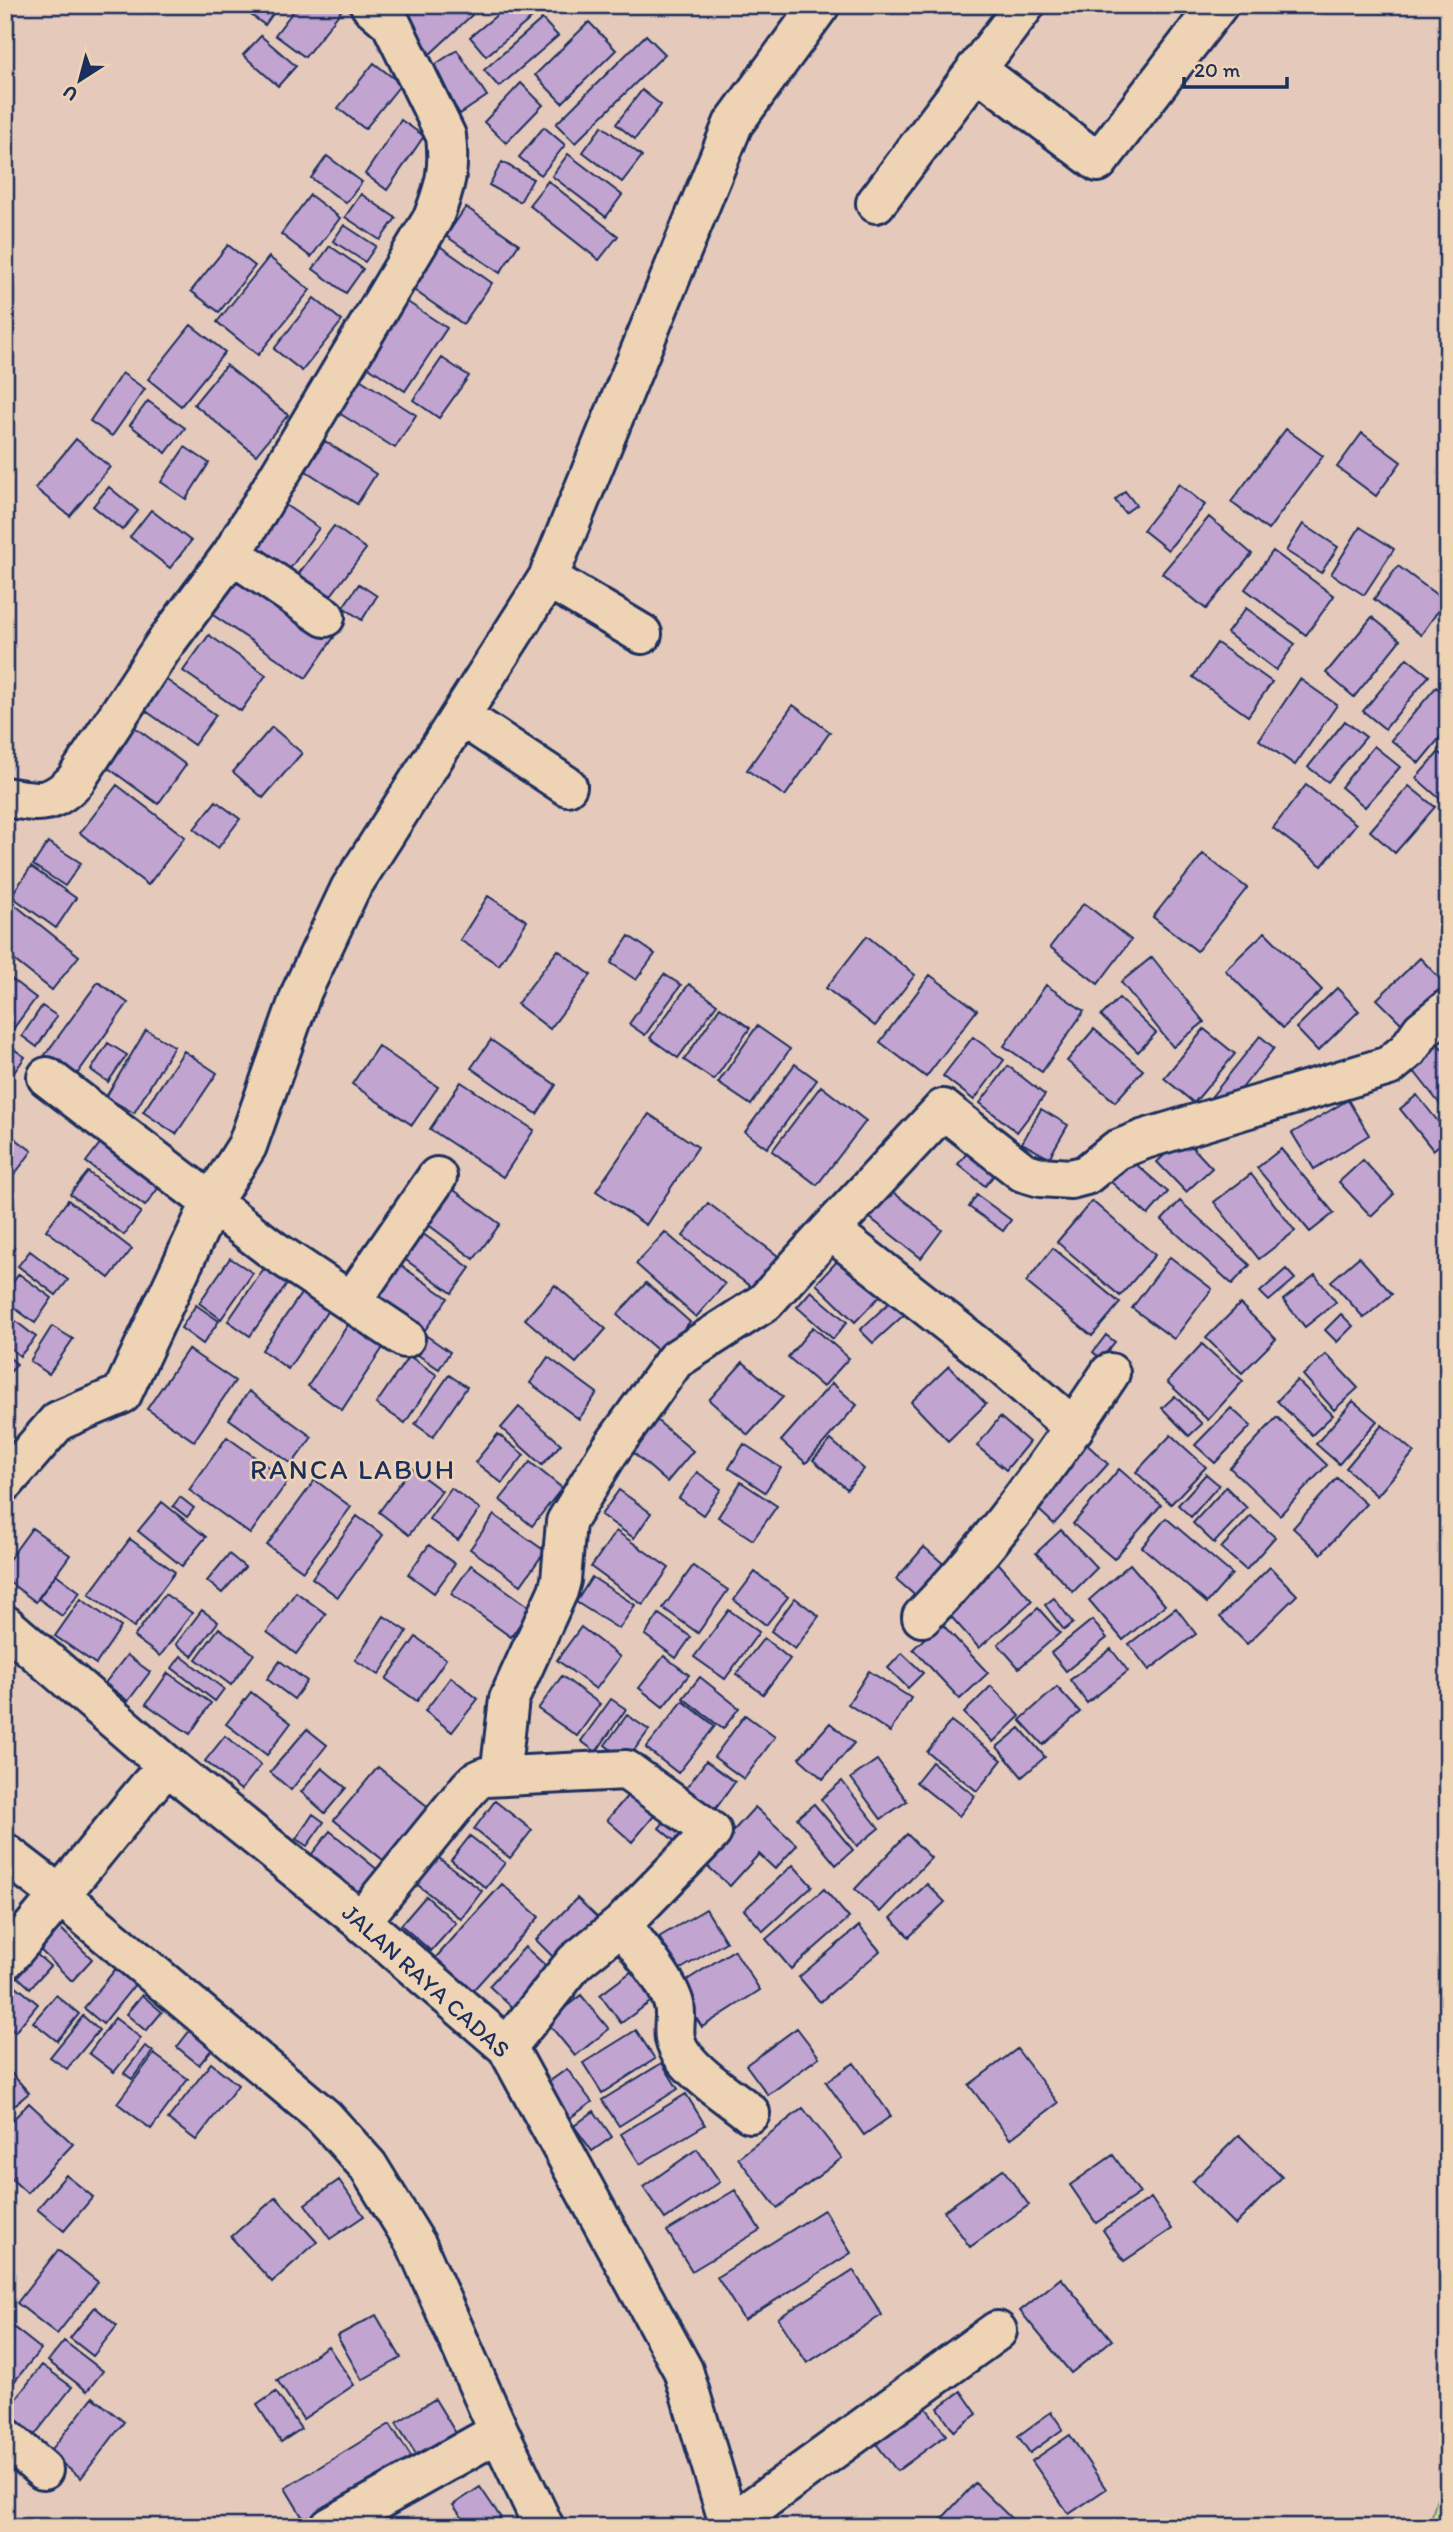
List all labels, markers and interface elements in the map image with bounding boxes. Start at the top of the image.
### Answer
north arrow [46,46,116,116]
scale bar [1184,46,1287,90]
text: 20 m [1194,57,1241,82]
text: U [58,80,82,106]
district label: RANCA LABUH [250,1452,456,1486]
street label: JALAN RAYA CADAS [337,1898,516,2064]

